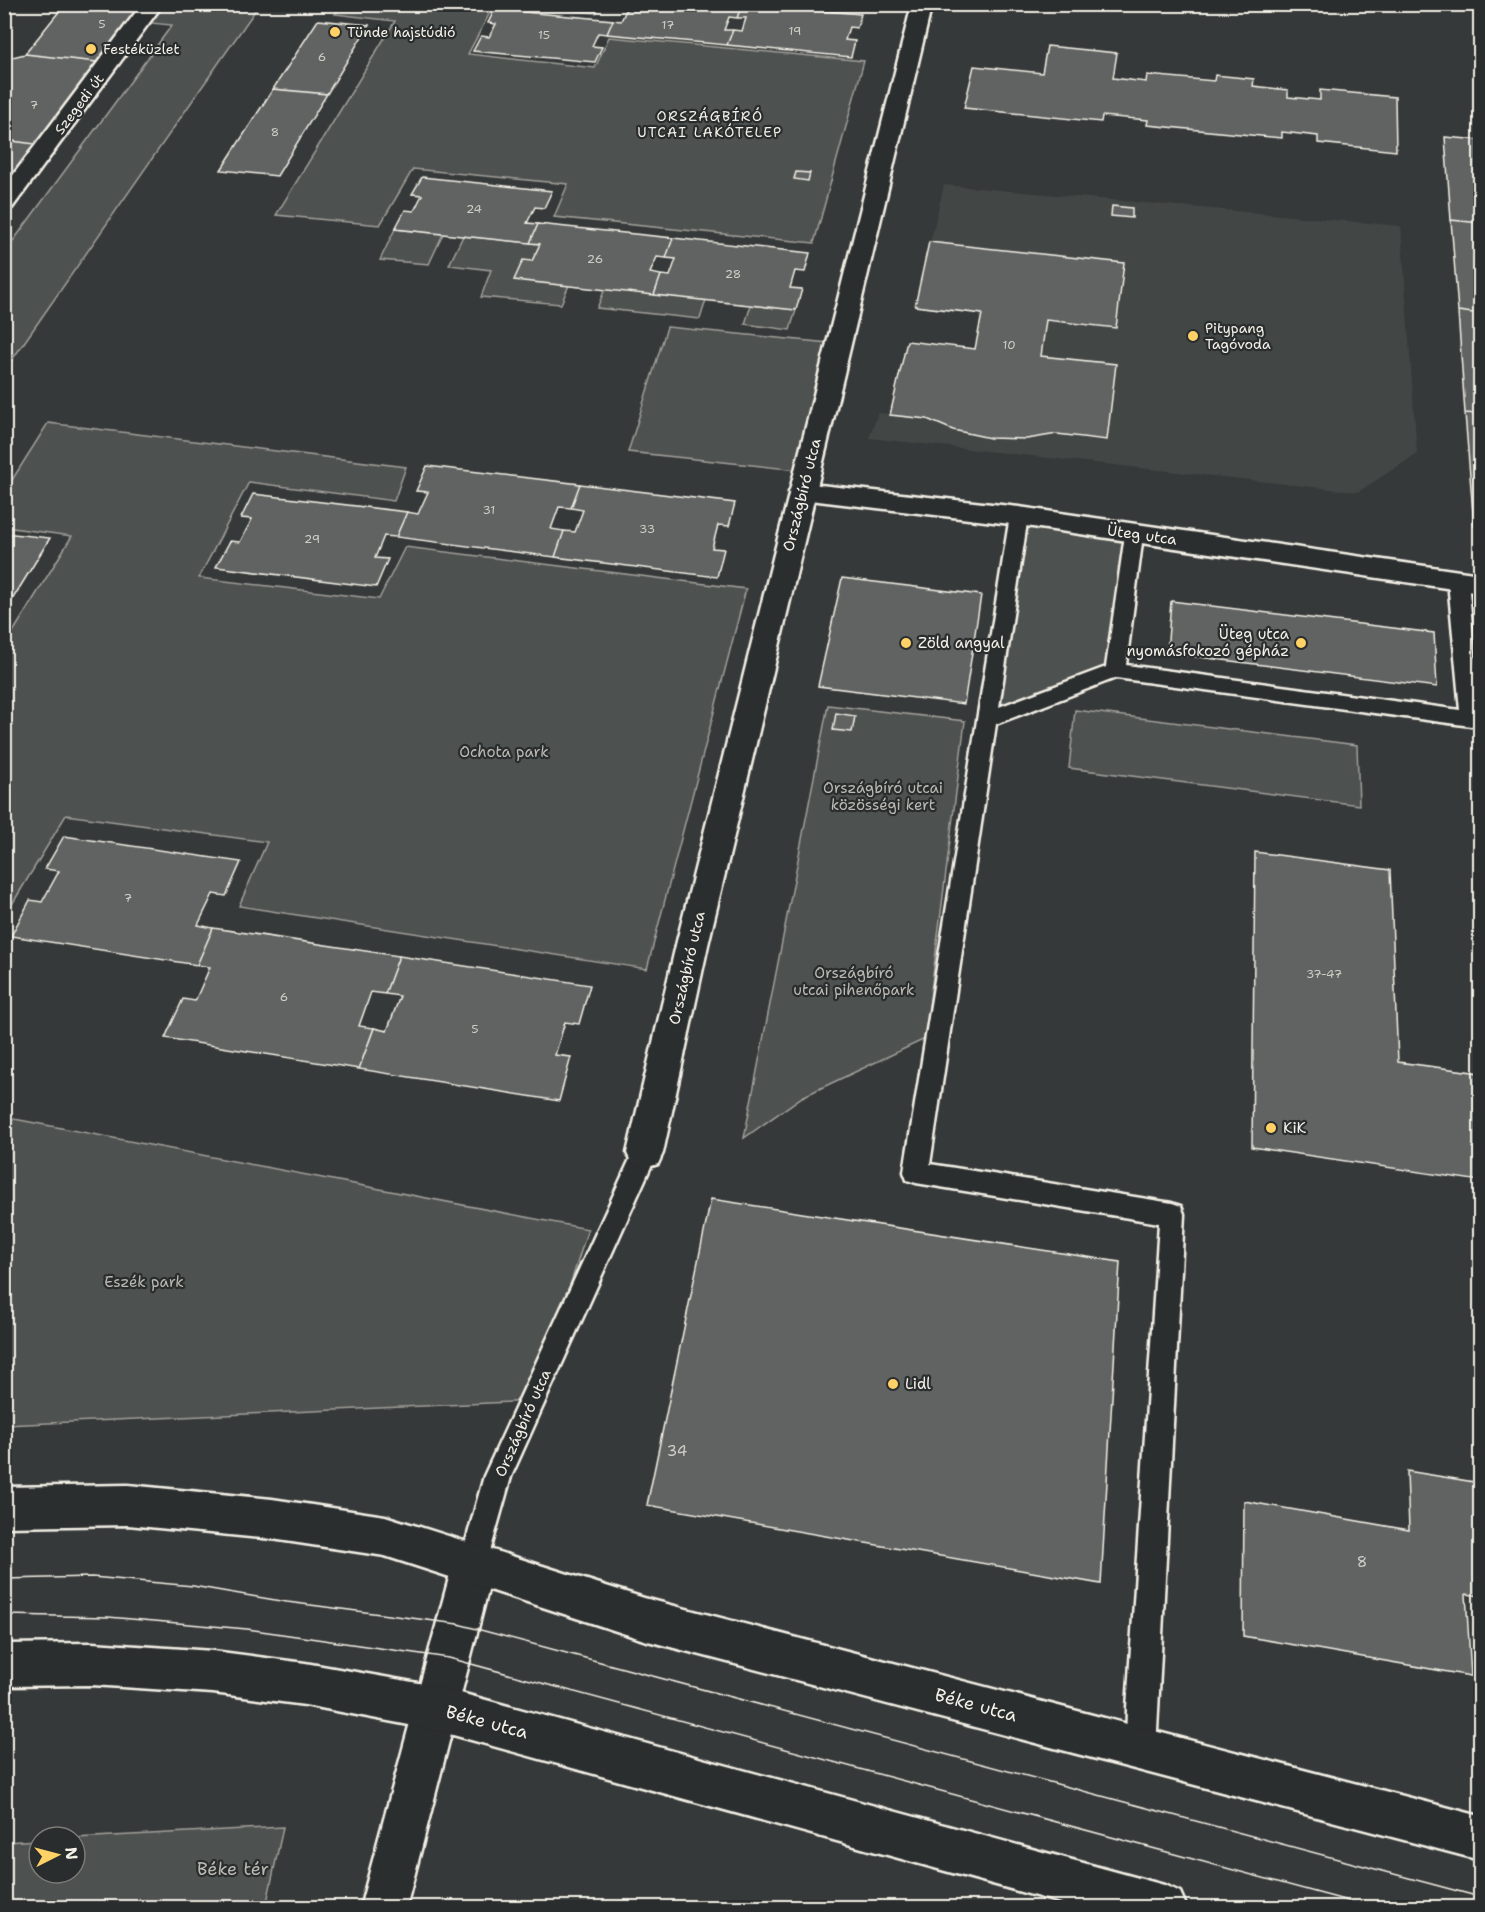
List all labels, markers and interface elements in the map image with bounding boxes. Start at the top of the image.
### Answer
house number: 5 [98,16,106,32]
house number: 17 [662,17,674,33]
place label: Tünde hajstúdió [347,23,455,41]
house number: 19 [789,23,801,39]
marker: Tünde hajstúdió [328,25,342,39]
house number: 15 [538,27,550,43]
place label: Festéküzlet [103,40,180,58]
marker: Festéküzlet [84,42,98,56]
house number: 6 [318,49,326,65]
street label: Szegedi út [50,70,108,138]
house number: 7 [30,97,38,113]
district label: ORSZÁGBÍRÓ UTCAI LAKÓTELEP [637,107,783,141]
house number: 8 [271,124,279,140]
house number: 24 [466,201,482,217]
house number: 26 [587,251,603,267]
house number: 28 [725,266,741,282]
place label: Pitypang Tagóvoda [1205,319,1271,353]
marker: Pitypang Tagóvoda [1186,329,1200,343]
house number: 10 [1002,337,1016,353]
street label: Országbíró utca [778,436,826,554]
house number: 31 [483,502,495,518]
street label: Üteg utca [1106,520,1179,550]
house number: 33 [639,521,655,537]
house number: 29 [304,531,320,547]
place label: Üteg utca nyomásfokozó gépház [1126,624,1290,661]
place label: Zöld angyal [918,633,1005,653]
marker: Zöld angyal [899,636,913,650]
marker: Üteg utca nyomásfokozó gépház [1294,636,1308,650]
park label: Ochota park [459,742,549,762]
park label: Országbíró utcai közösségi kert [823,778,943,815]
house number: 7 [124,890,132,906]
street label: Országbíró utca [664,909,710,1027]
park label: Országbíró utcai pihenőpark [793,963,915,1000]
house number: 37-47 [1306,966,1342,982]
house number: 6 [280,989,288,1005]
house number: 5 [471,1021,479,1037]
place label: KiK [1283,1118,1307,1138]
marker: KiK [1264,1121,1278,1135]
park label: Eszék park [104,1272,184,1292]
street label: Országbíró utca [490,1365,556,1480]
place label: Lidl [905,1374,931,1394]
marker: Lidl [886,1377,900,1391]
house number: 34 [667,1441,687,1461]
house number: 8 [1357,1552,1367,1572]
street label: Béke utca [932,1683,1020,1727]
street label: Béke utca [443,1700,531,1744]
north arrow [27,1825,87,1885]
text: N [60,1846,83,1861]
park label: Béke tér [197,1857,269,1881]

